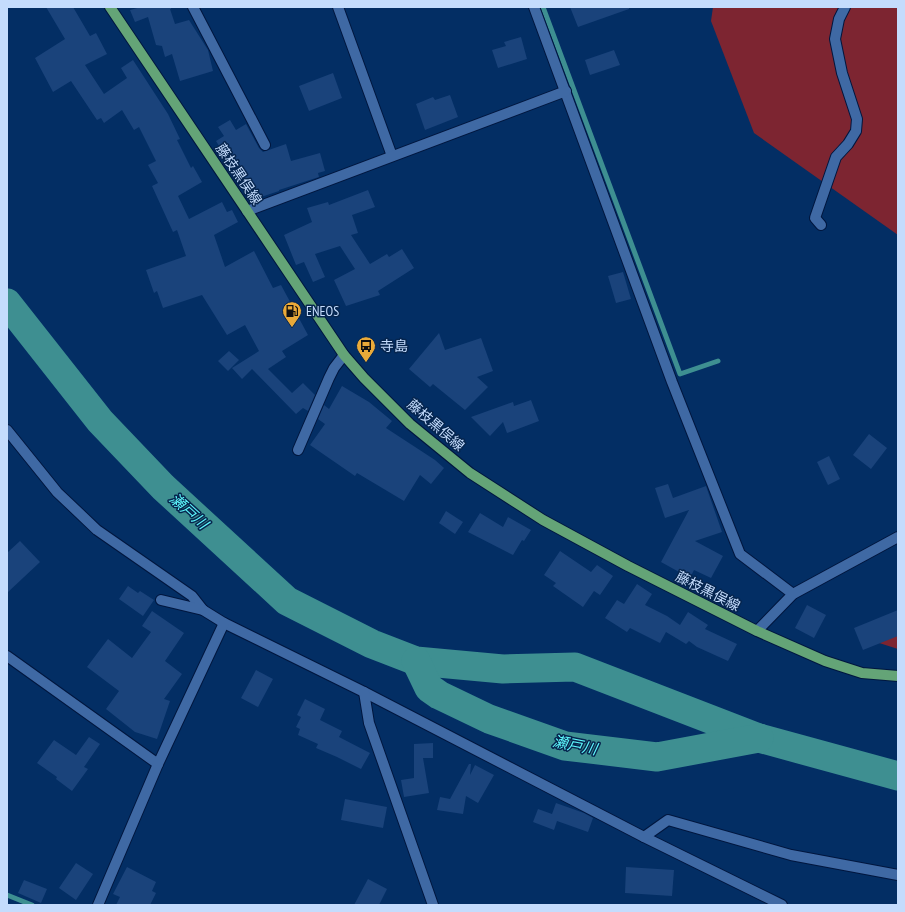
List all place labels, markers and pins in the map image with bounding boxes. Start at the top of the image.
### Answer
fuel station icon: ENEOS [281,300,303,328]
place label: ENEOS [306,302,339,320]
bus stop icon: 寺島 [355,335,377,363]
place label: 寺島 [380,337,408,355]

